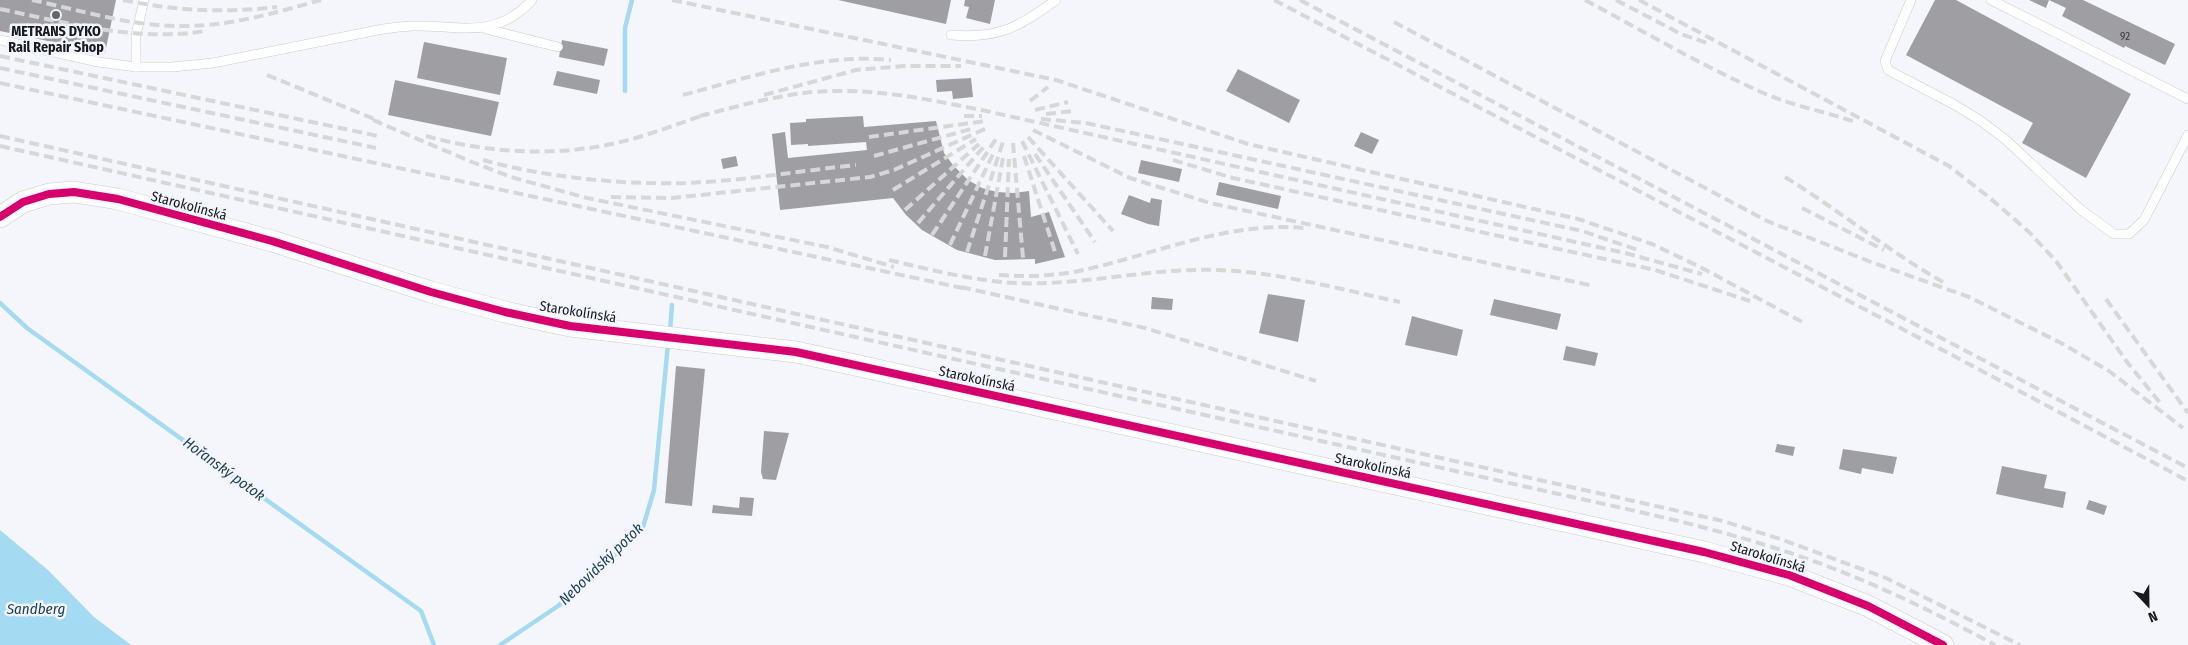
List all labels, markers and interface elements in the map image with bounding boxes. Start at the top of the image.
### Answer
marker: METRANS DYKO Rail Repair Shop [50,9,62,21]
place label: METRANS DYKO Rail Repair Shop [8,23,104,56]
house number: 92 [2120,30,2130,43]
street label: Starokolínská [149,188,229,224]
street label: Starokolínská [538,298,618,326]
street label: Starokolínská [937,363,1017,395]
water label: Hořanský potok [180,433,269,505]
street label: Starokolínská [1333,450,1413,482]
water label: Nebovidský potok [555,519,647,609]
street label: Starokolínská [1728,538,1808,577]
north arrow [2123,580,2173,630]
water label: Sandberg [6,600,65,618]
text: N [2146,607,2160,626]

